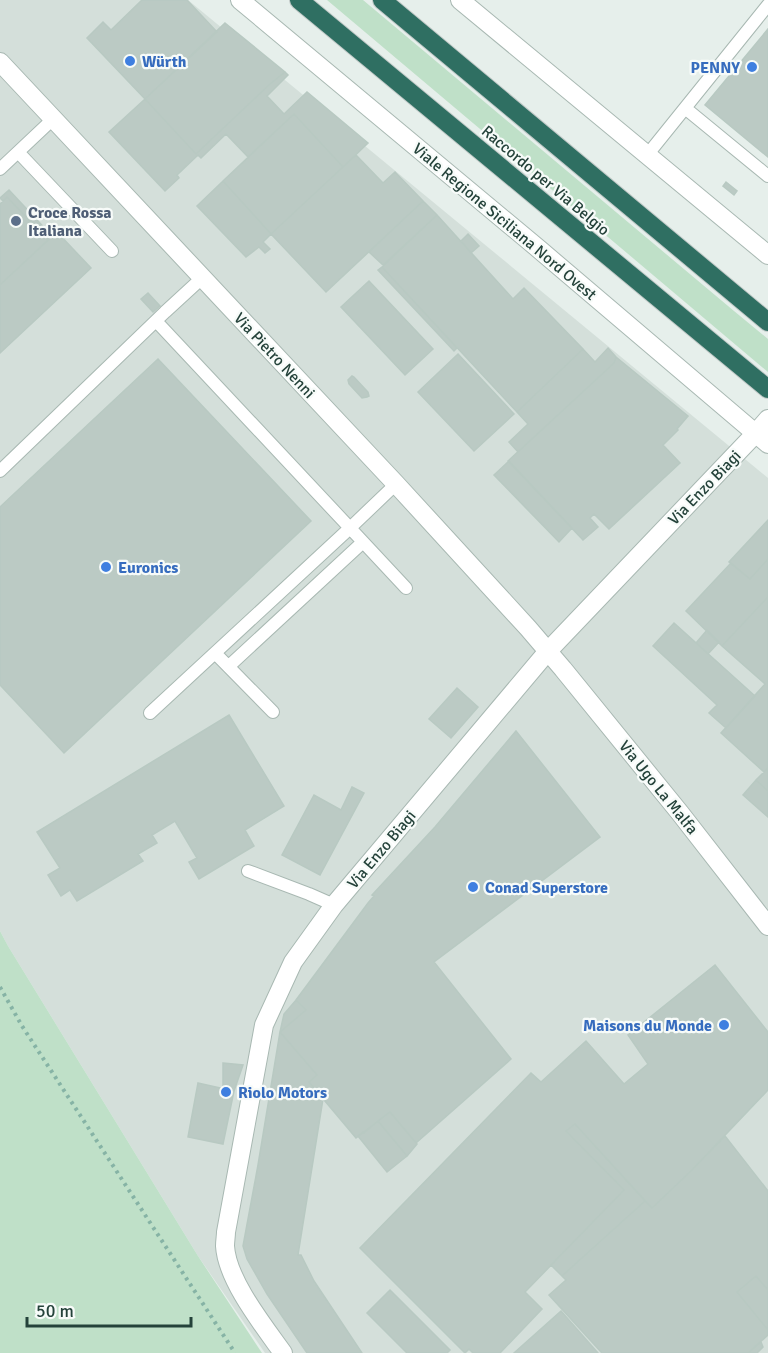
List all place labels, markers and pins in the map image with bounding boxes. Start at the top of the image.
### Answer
place label: Würth [142,52,187,72]
marker: Würth [123,54,137,68]
place label: PENNY [690,58,740,78]
marker: PENNY [745,60,759,74]
place label: Croce Rossa Italiana [28,203,112,241]
marker: Croce Rossa Italiana [9,214,23,228]
place label: Euronics [118,558,178,578]
marker: Euronics [99,560,113,574]
place label: Conad Superstore [485,878,608,898]
marker: Conad Superstore [466,880,480,894]
place label: Maisons du Monde [583,1016,712,1036]
marker: Maisons du Monde [717,1018,731,1032]
place label: Riolo Motors [238,1083,327,1103]
marker: Riolo Motors [219,1085,233,1099]

